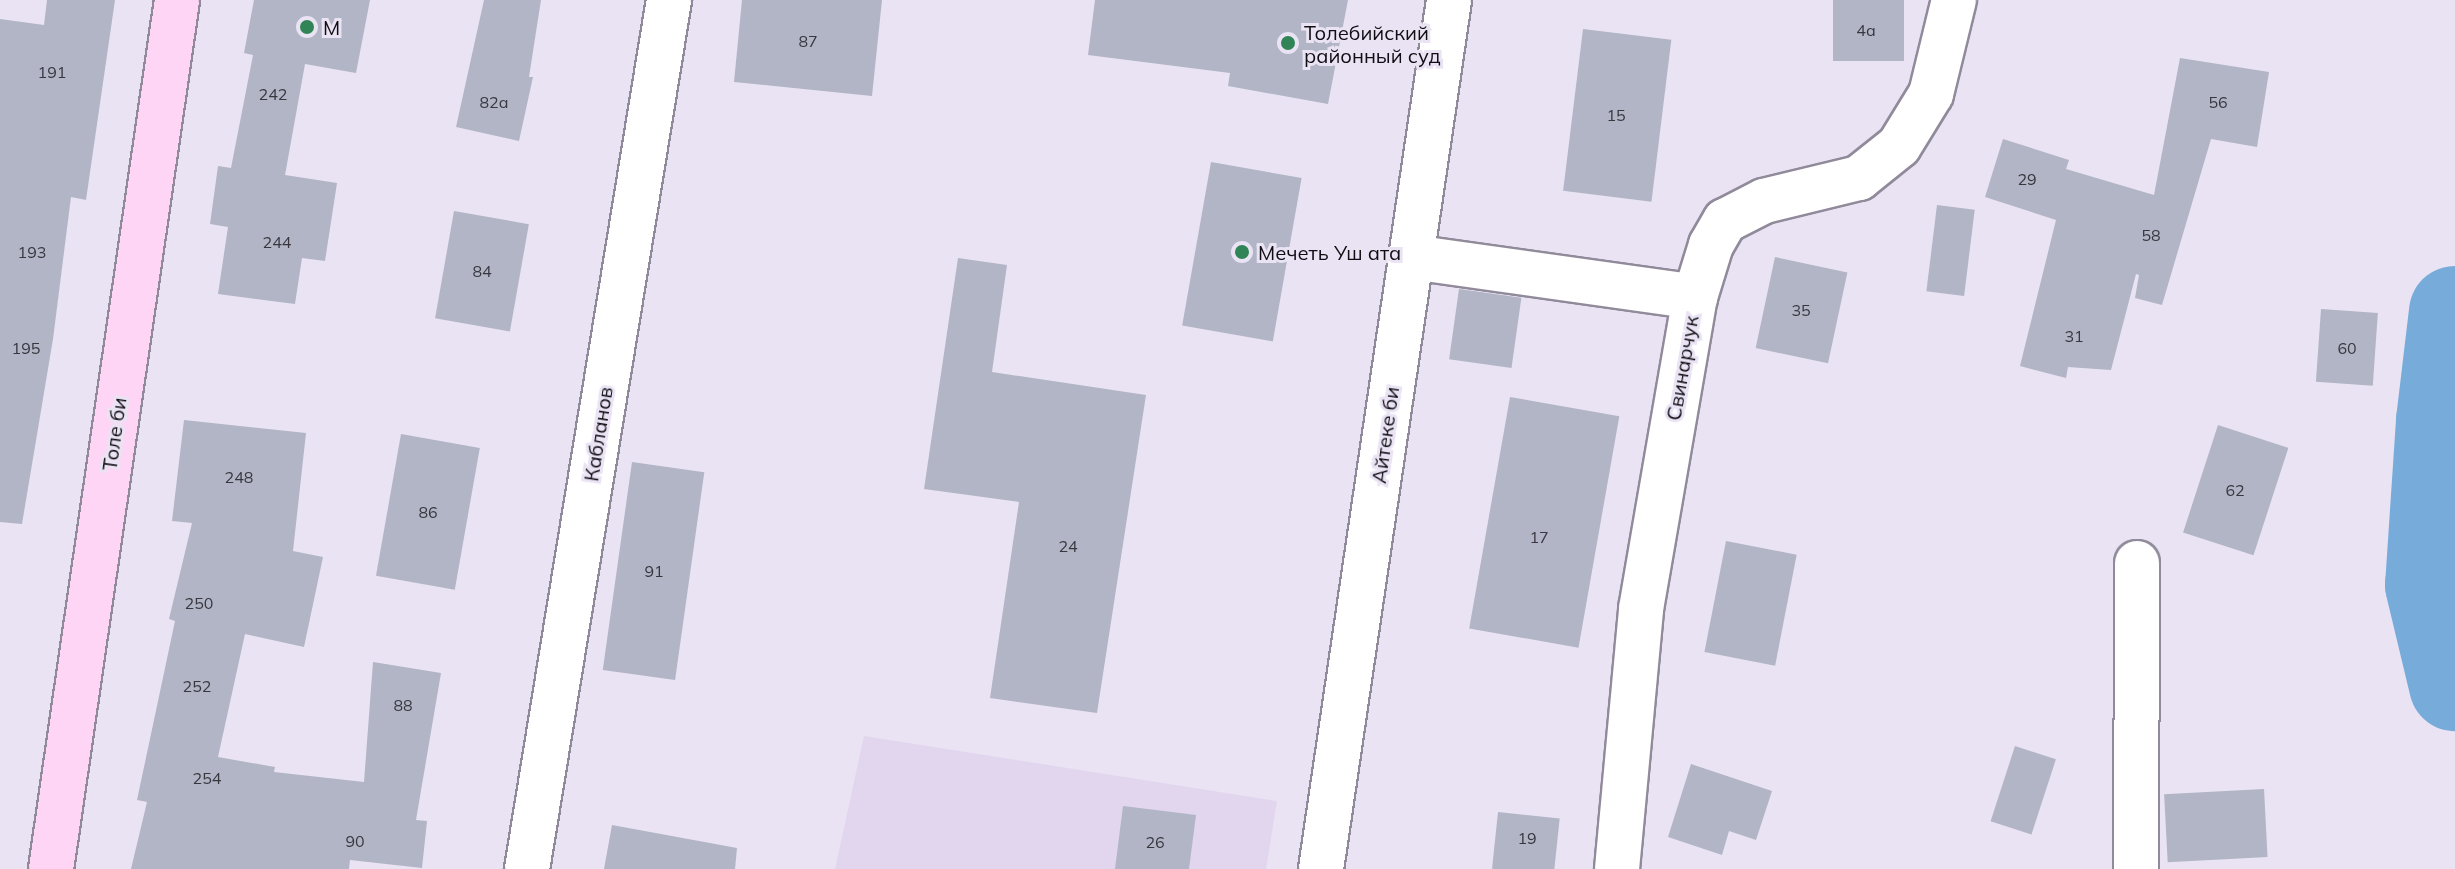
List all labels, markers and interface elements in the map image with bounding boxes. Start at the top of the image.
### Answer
place label: M [323,15,340,39]
marker: M [298,18,316,36]
place label: Толебийский районный суд [1304,20,1441,67]
house number: 4а [1856,20,1876,40]
house number: 87 [798,31,818,51]
marker: Толебийский районный суд [1279,34,1297,52]
house number: 191 [38,62,66,82]
house number: 242 [259,84,287,104]
house number: 82а [480,92,508,112]
house number: 56 [2208,92,2228,112]
house number: 15 [1606,105,1626,125]
house number: 29 [2017,169,2037,189]
house number: 58 [2141,225,2161,245]
house number: 244 [263,232,291,252]
place label: Мечеть Уш ата [1258,240,1401,264]
house number: 193 [18,242,46,262]
marker: Мечеть Уш ата [1233,243,1251,261]
house number: 84 [472,261,492,281]
house number: 35 [1791,300,1811,320]
street label: Свинарчук [1661,314,1703,422]
house number: 31 [2064,326,2084,346]
house number: 195 [12,338,40,358]
house number: 60 [2337,338,2357,358]
street label: Кабланов [579,385,617,483]
street label: Айтеке би [1366,385,1404,485]
street label: Толе би [97,396,131,472]
house number: 248 [225,467,253,487]
house number: 62 [2225,480,2245,500]
house number: 86 [418,502,438,522]
house number: 17 [1529,527,1549,547]
house number: 24 [1058,536,1078,556]
house number: 91 [644,561,664,581]
house number: 250 [185,593,213,613]
house number: 252 [183,676,211,696]
house number: 88 [393,695,413,715]
house number: 254 [193,768,221,788]
house number: 19 [1517,828,1537,848]
house number: 90 [345,831,365,851]
house number: 26 [1145,832,1165,852]

